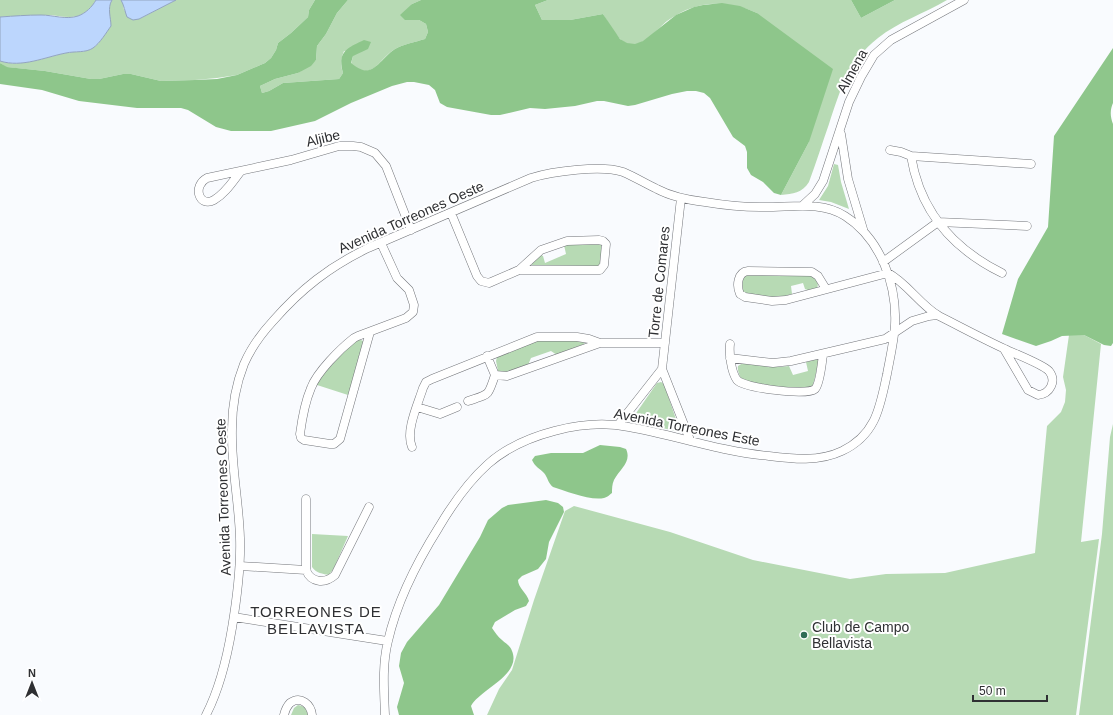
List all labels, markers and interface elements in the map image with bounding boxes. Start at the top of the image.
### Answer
street label: Almena [833,46,871,96]
street label: Aljibe [305,126,342,150]
street label: Avenida Torreones Oeste [336,178,486,256]
street label: Torre de Comares [645,225,673,339]
street label: Avenida Torreones Este [613,405,761,449]
street label: Avenida Torreones Oeste [212,418,234,576]
district label: TORREONES DE BELLAVISTA [250,603,382,637]
place label: Club de Campo Bellavista [812,619,909,651]
marker: Club de Campo Bellavista [799,630,809,640]
north arrow [12,663,52,703]
text: N [28,667,36,679]
scale bar [973,677,1047,703]
text: 50 m [979,684,1006,698]

